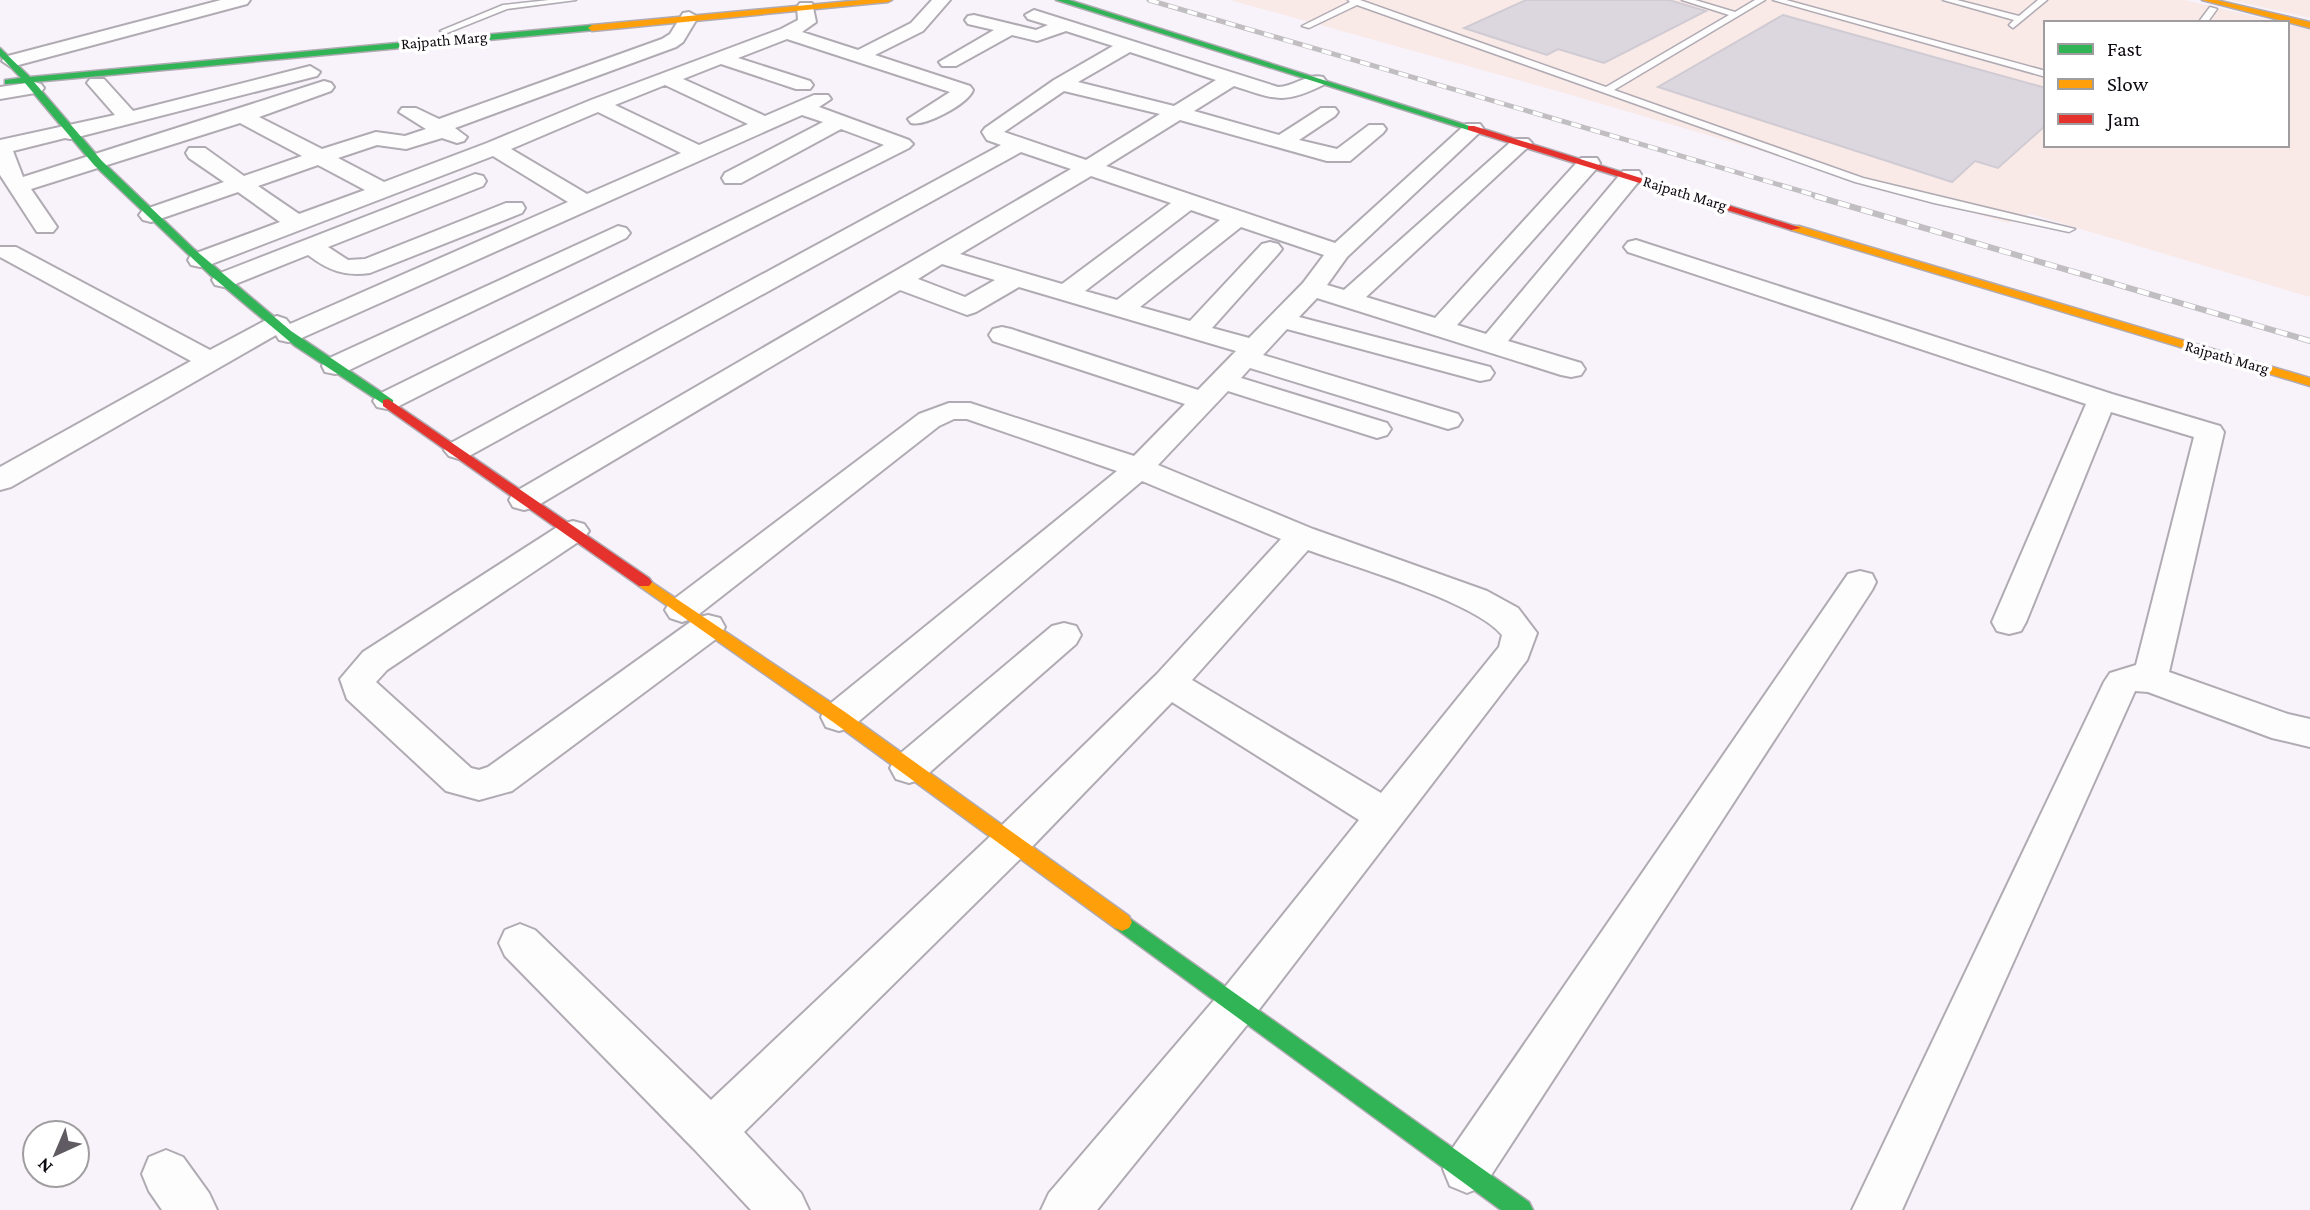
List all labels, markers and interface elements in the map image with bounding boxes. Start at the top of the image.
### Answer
legend [2044,21,2289,147]
street label: Rajpath Marg [400,28,488,53]
text: Fast [2107,37,2143,61]
text: Slow [2107,72,2149,96]
text: Jam [2105,107,2140,131]
street label: Rajpath Marg [1641,172,1729,215]
street label: Rajpath Marg [2183,337,2271,378]
north arrow [21,1119,91,1189]
text: N [33,1154,56,1178]

